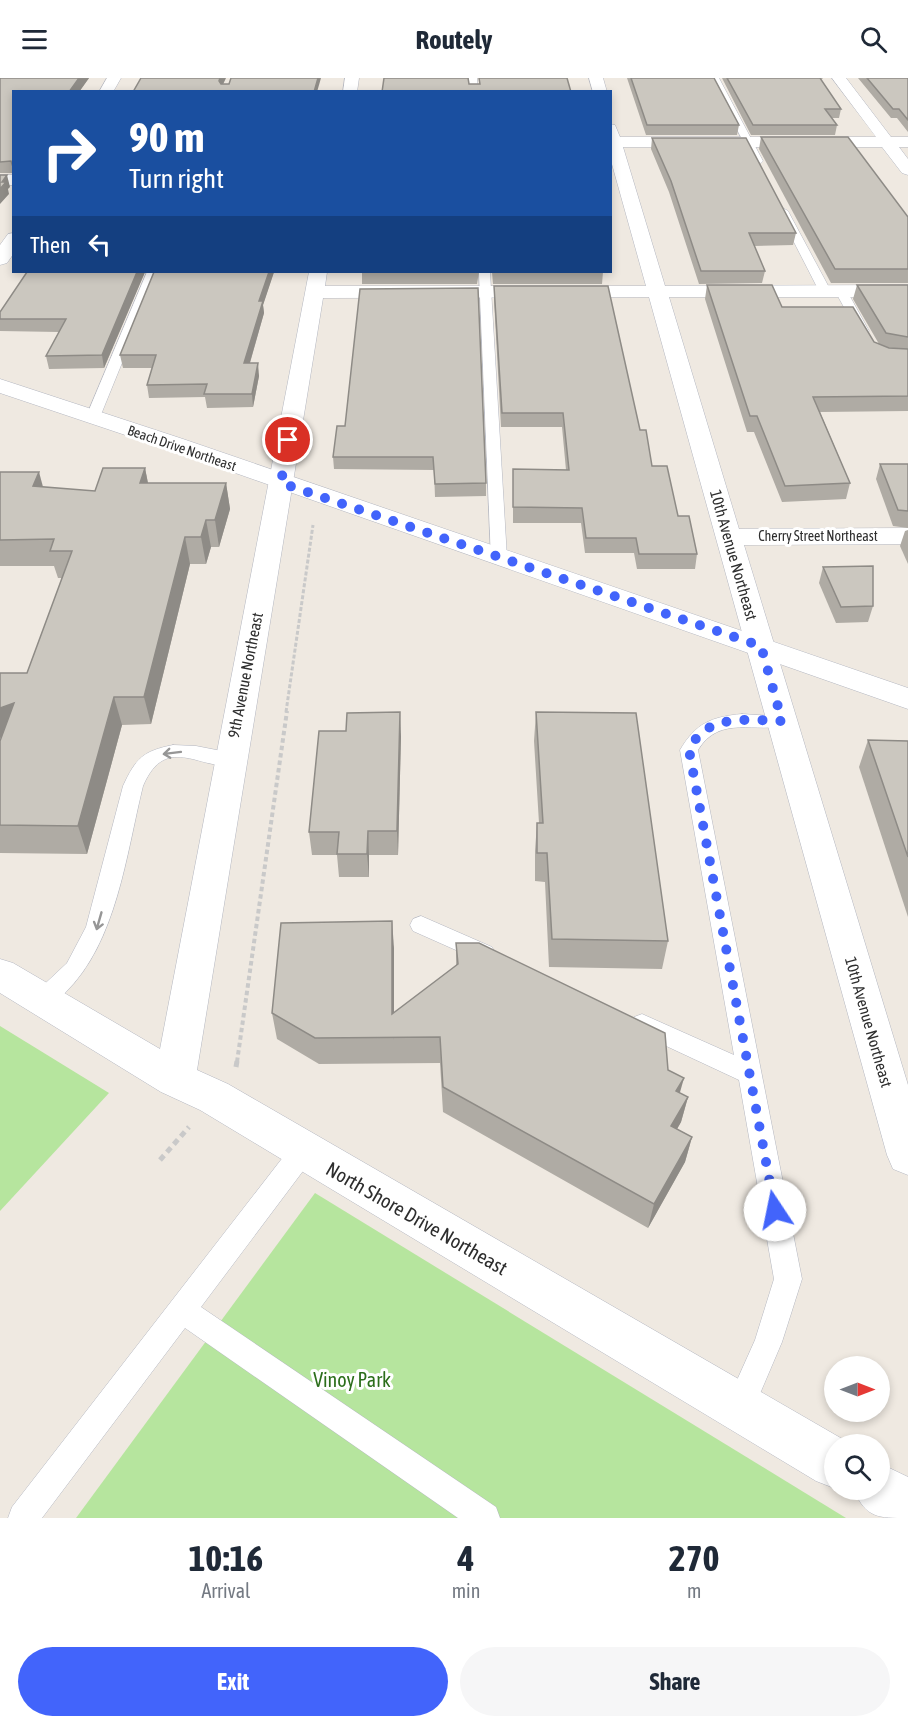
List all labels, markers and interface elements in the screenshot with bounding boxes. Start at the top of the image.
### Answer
icon: menu [18,23,51,56]
icon: search [857,23,890,56]
text: Routely [415,24,493,55]
text: 90 m [129,113,204,161]
icon: right [30,114,108,192]
text: Turn right [129,163,224,194]
icon: left [83,228,116,261]
text: Then [30,232,71,258]
pin [262,414,313,465]
street label: Beach Drive Northeast [126,422,238,474]
icon: arrive [271,423,304,456]
street label: 10th Avenue Northeast [707,488,761,623]
street label: Cherry Street Northeast [758,528,878,544]
street label: 9th Avenue Northeast [224,610,266,739]
one-way arrow [163,747,183,758]
one-way arrow [93,911,104,930]
street label: 10th Avenue Northeast [842,955,896,1090]
street label: North Shore Drive Northeast [322,1157,512,1279]
position arrow [743,1178,807,1242]
north arrow [824,1356,890,1422]
map controls [824,1356,890,1500]
park label: Vinoy Park [313,1368,391,1391]
button: search [824,1434,890,1500]
text: 10:16 [188,1537,263,1579]
text: 4 [458,1537,474,1579]
text: 270 [669,1537,720,1579]
text: Arrival [201,1579,250,1602]
text: min [452,1579,480,1602]
text: m [687,1579,701,1602]
button: Exit [18,1647,448,1716]
button: Share [460,1647,890,1716]

